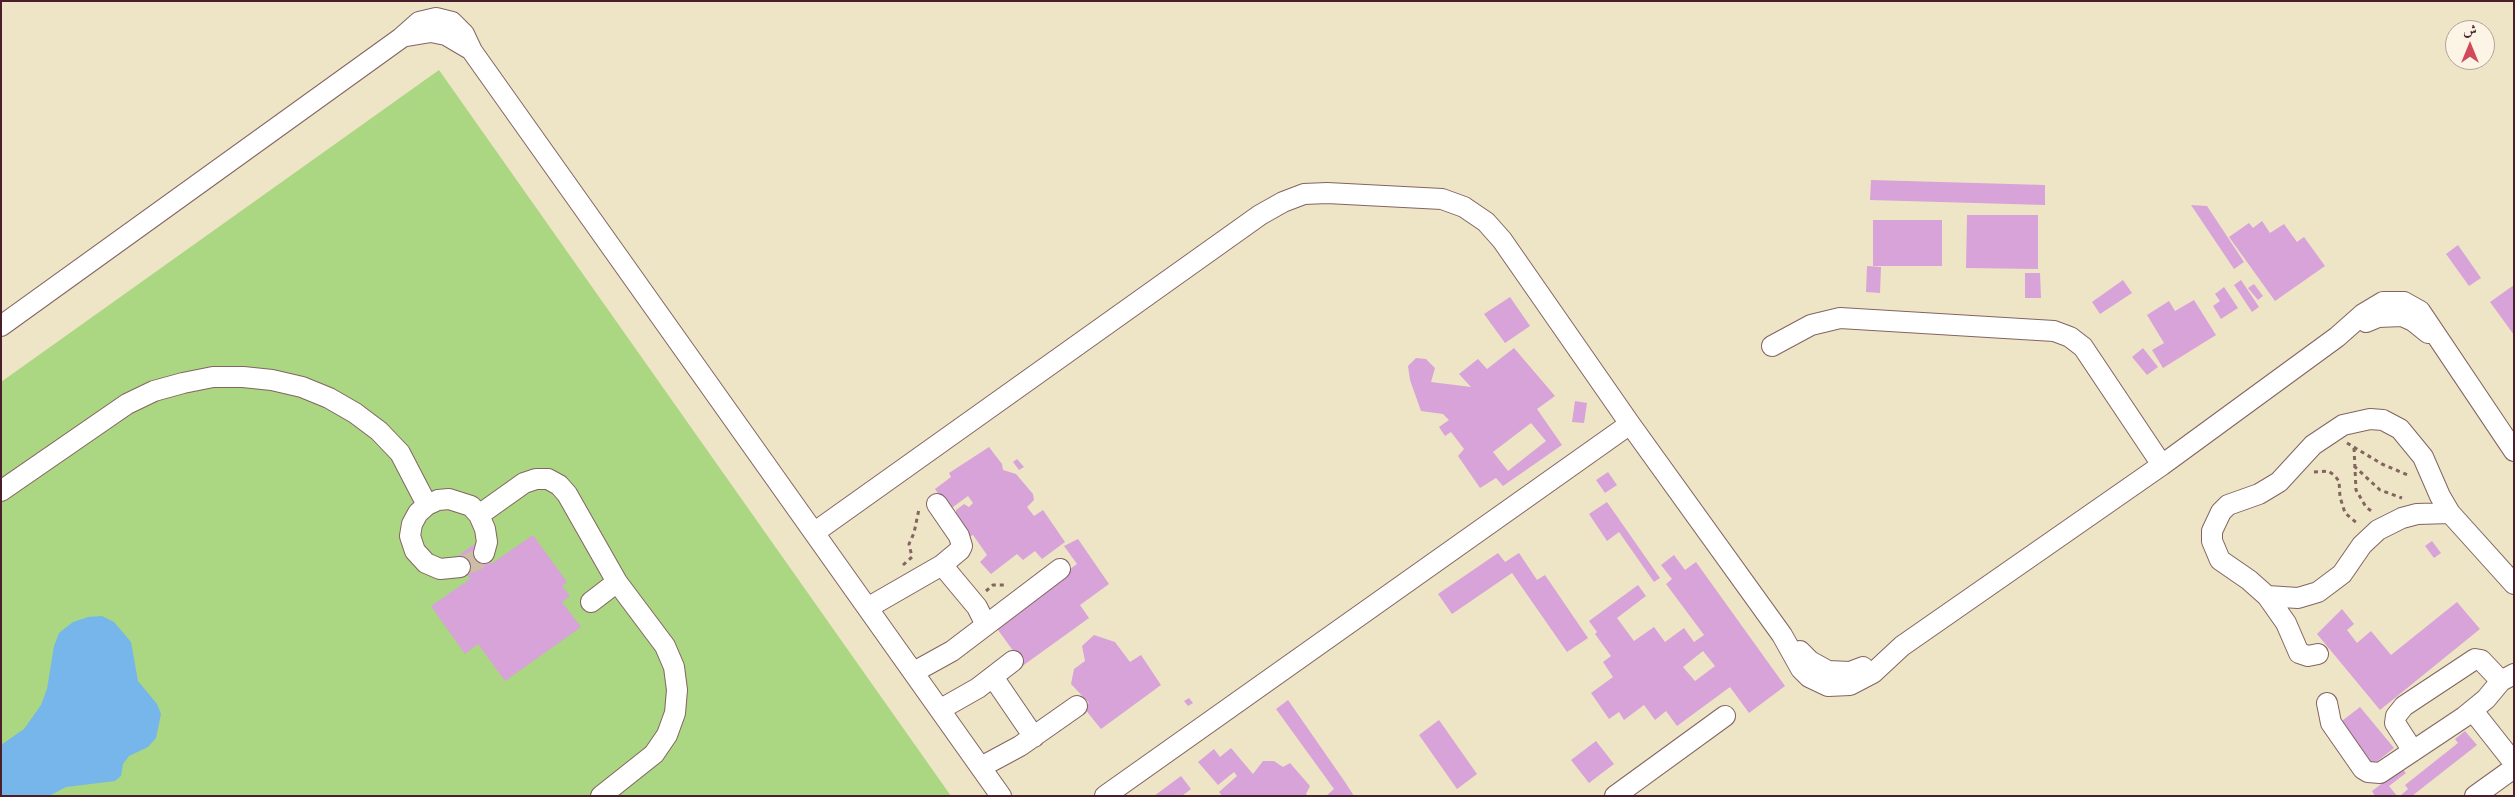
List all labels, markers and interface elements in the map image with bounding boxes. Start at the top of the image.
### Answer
north arrow [2445,20,2495,70]
text: ش [2463,22,2477,40]

